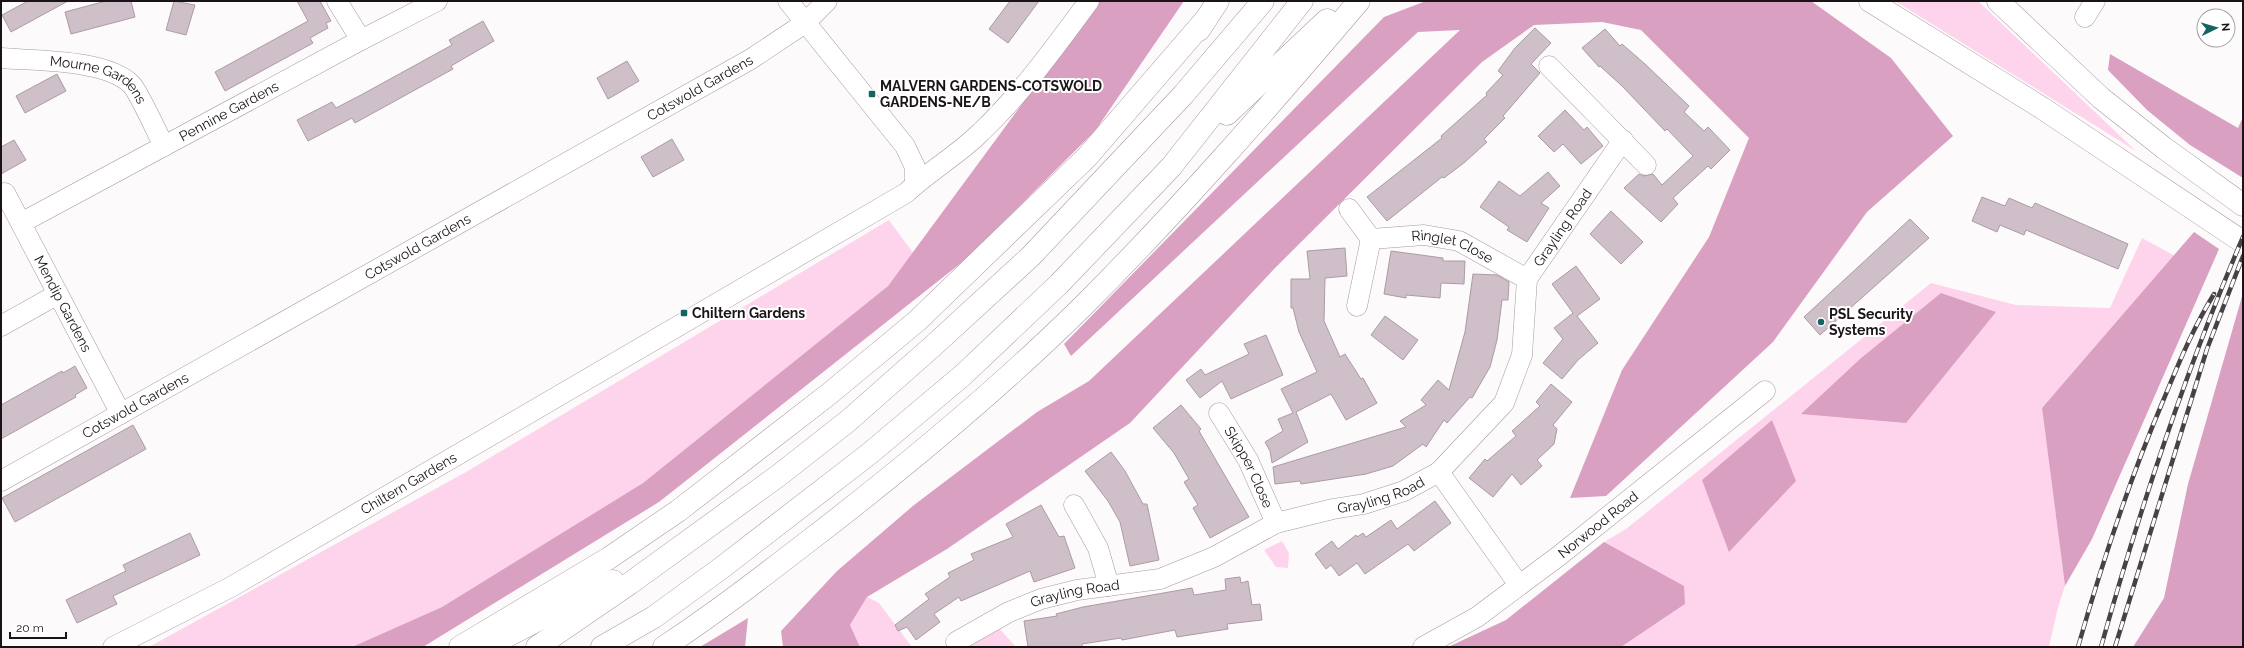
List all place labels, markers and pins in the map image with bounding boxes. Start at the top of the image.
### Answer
place label: MALVERN GARDENS-COTSWOLD GARDENS-NE/B [880,78,1102,110]
marker: MALVERN GARDENS-COTSWOLD GARDENS-NE/B [867,89,877,99]
place label: Chiltern Gardens [692,305,805,321]
place label: PSL Security Systems [1829,306,1913,338]
marker: Chiltern Gardens [679,308,689,318]
marker: PSL Security Systems [1816,317,1826,327]

